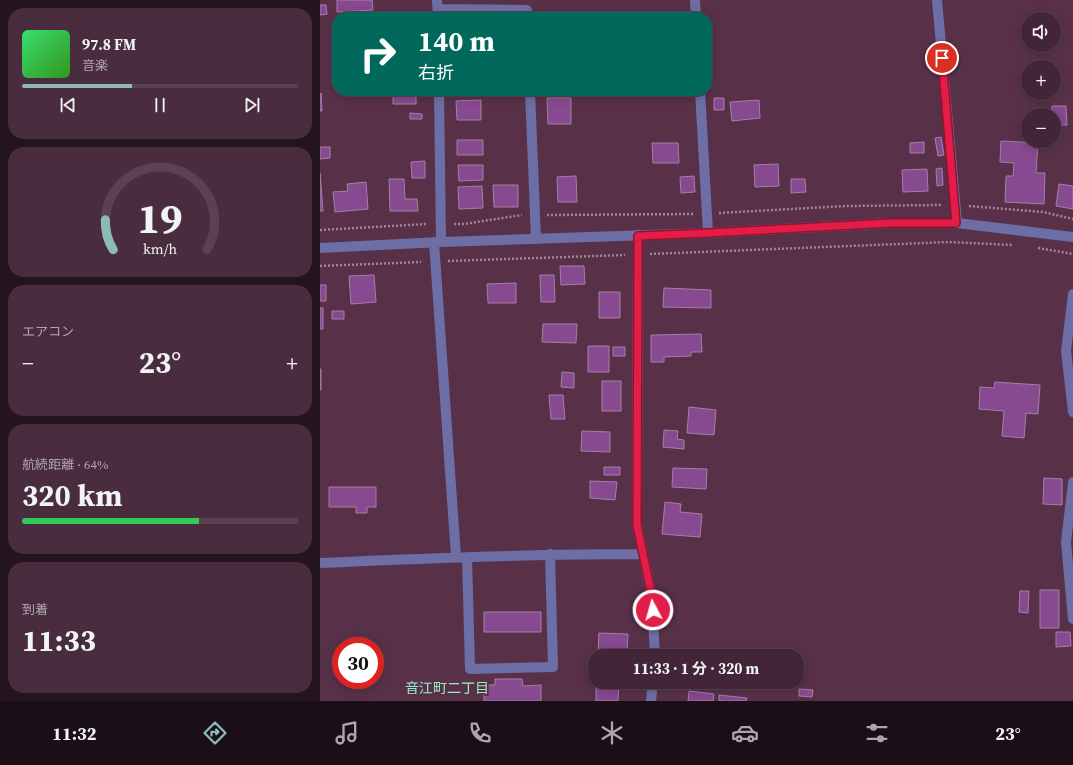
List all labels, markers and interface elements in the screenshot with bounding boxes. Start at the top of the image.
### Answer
map controls [1021,12,1061,148]
button: sound [1021,12,1061,52]
text: 140 m [418,22,495,60]
icon: right [352,28,404,80]
text: 97.8 FM [82,34,136,55]
pin [925,41,959,75]
icon: arrive [931,47,953,69]
text: 音楽 [82,57,108,74]
text: 右折 [418,60,454,85]
button: + [1021,60,1061,100]
icon: previous [57,94,79,116]
icon: pause [149,94,171,116]
icon: next [241,94,263,116]
button: − [1021,108,1061,148]
text: 19 [137,190,183,247]
text: km/h [143,238,177,258]
text: エアコン [22,323,74,340]
text: 23° [139,342,181,383]
text: − [22,348,34,378]
text: + [286,348,298,378]
text: 航続距離 · 64% [22,456,108,473]
text: 320 km [22,475,122,516]
position arrow [632,589,674,631]
text: 到着 [22,601,48,618]
text: 11:33 [22,620,96,661]
speed limit sign: 30 [332,637,384,689]
text: 11:33 · 1 分 · 320 m [633,658,759,679]
district label: 音江町二丁目 [405,678,489,698]
icon: directions [201,719,229,747]
icon: music [333,719,361,747]
icon: phone [466,719,494,747]
icon: climate [598,719,626,747]
icon: car [731,719,759,747]
icon: filters [863,719,891,747]
text: 11:32 [52,721,97,746]
text: 23° [995,721,1021,746]

